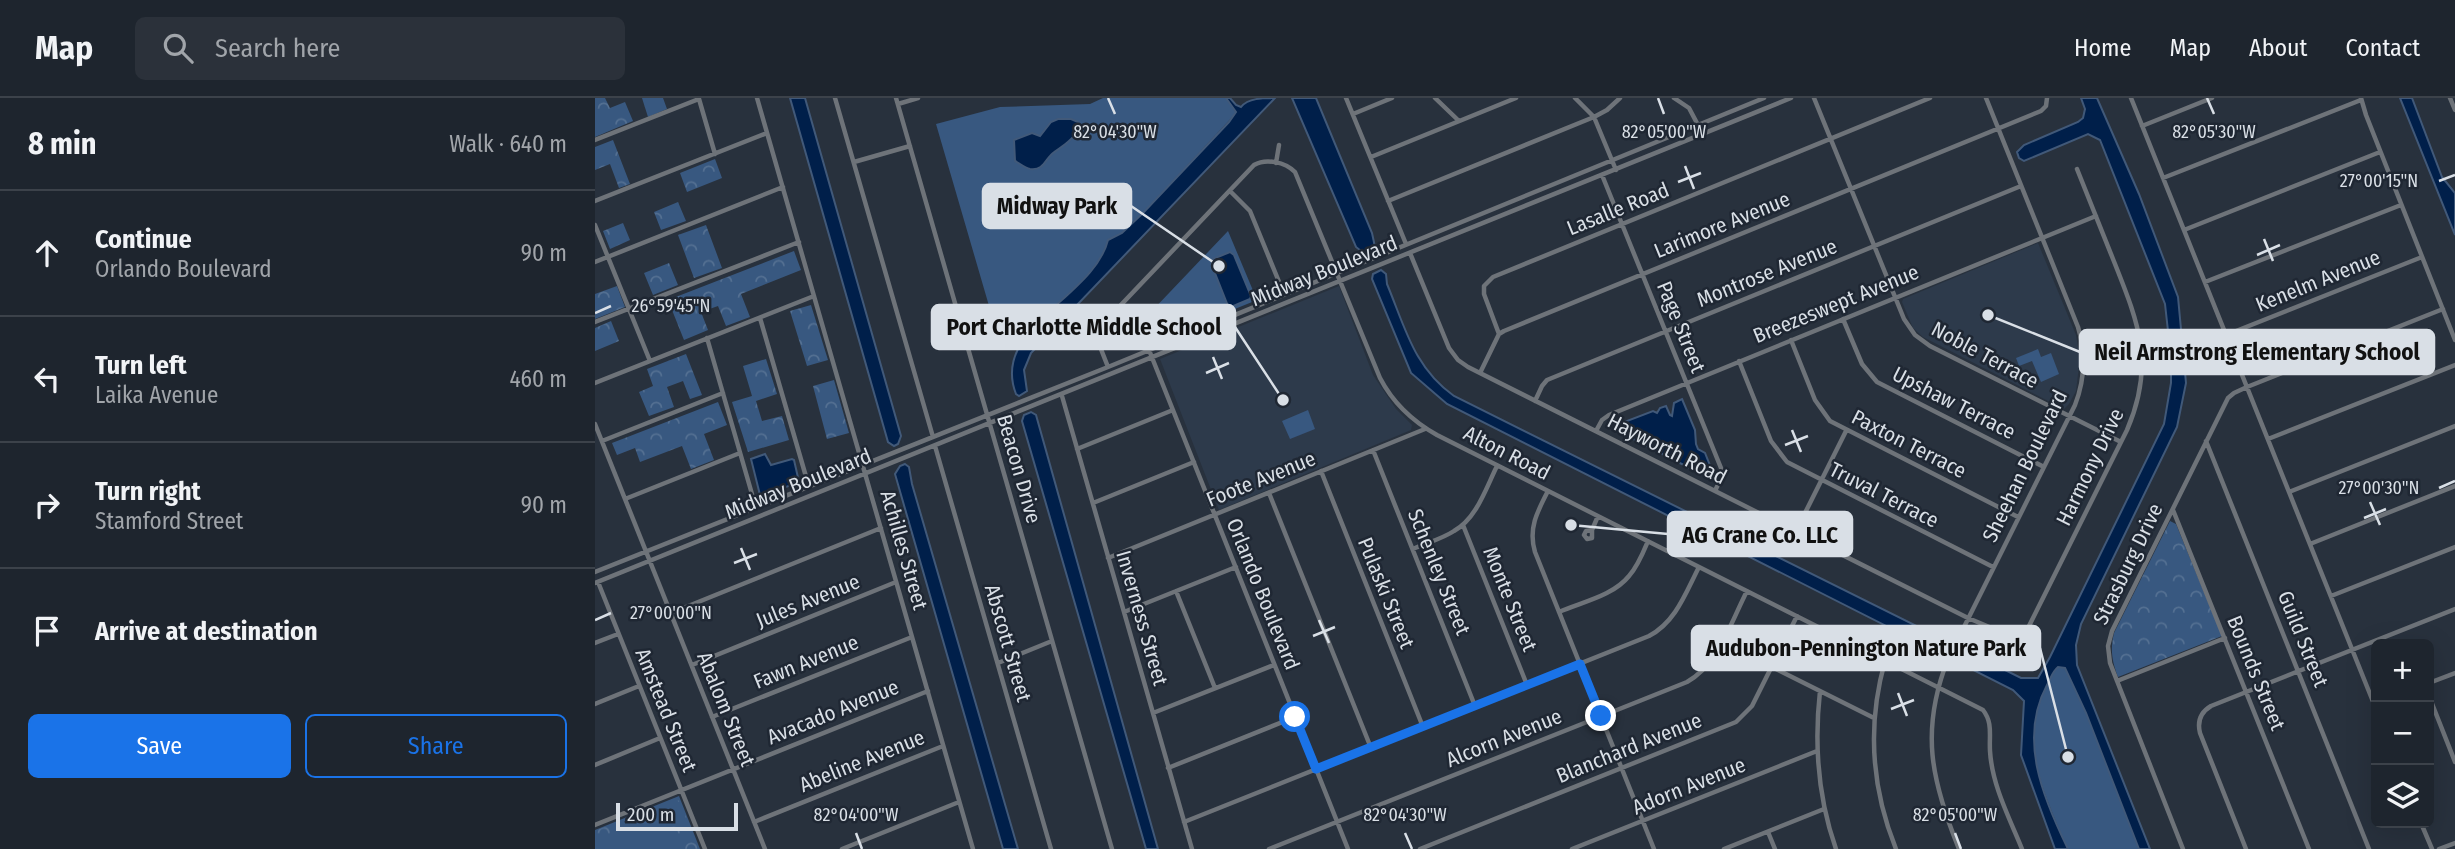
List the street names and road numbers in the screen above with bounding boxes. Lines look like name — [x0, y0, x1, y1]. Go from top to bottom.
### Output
street label: Lasalle Road — [1563, 177, 1673, 241]
street label: Larimore Avenue — [1650, 186, 1794, 264]
street label: Midway Boulevard — [1247, 230, 1401, 312]
street label: Montrose Avenue — [1693, 233, 1841, 313]
street label: Kenelm Avenue — [2252, 244, 2384, 318]
street label: Breezeswept Avenue — [1749, 259, 1923, 349]
street label: Page Street — [1651, 277, 1711, 377]
street label: Noble Terrace — [1927, 316, 2043, 394]
street label: Upshaw Terrace — [1888, 361, 2020, 445]
street label: Sheehan Boulevard — [1977, 386, 2073, 546]
street label: Paxton Terrace — [1847, 404, 1971, 484]
street label: Harmony Drive — [2050, 404, 2130, 530]
street label: Hayworth Road — [1603, 408, 1731, 490]
street label: Beacon Drive — [991, 412, 1047, 526]
street label: Alton Road — [1459, 420, 1555, 486]
street label: Midway Boulevard — [721, 443, 875, 525]
street label: Foote Avenue — [1203, 445, 1319, 513]
street label: Truval Terrace — [1825, 456, 1943, 534]
street label: Achilles Street — [875, 487, 934, 613]
street label: Strasburg Drive — [2087, 499, 2169, 629]
street label: Schenley Street — [1402, 505, 1476, 639]
street label: Orlando Boulevard — [1221, 514, 1305, 674]
street label: Pulaski Street — [1352, 534, 1420, 653]
street label: Monte Street — [1477, 543, 1543, 655]
street label: Inverness Street — [1110, 548, 1174, 689]
street label: Jules Avenue — [752, 568, 864, 634]
street label: Abscott Street — [979, 581, 1037, 705]
street label: Guild Street — [2272, 587, 2334, 691]
street label: Bounds Street — [2221, 612, 2291, 734]
street label: Fawn Avenue — [750, 629, 862, 695]
street label: Amstead Street — [629, 644, 703, 776]
street label: Abalom Street — [691, 648, 761, 770]
street label: Avacado Avenue — [763, 674, 903, 750]
street label: Alcorn Avenue — [1442, 703, 1566, 773]
street label: Blanchard Avenue — [1552, 707, 1706, 789]
street label: Abeline Avenue — [796, 724, 928, 798]
street label: Adorn Avenue — [1629, 752, 1749, 820]

